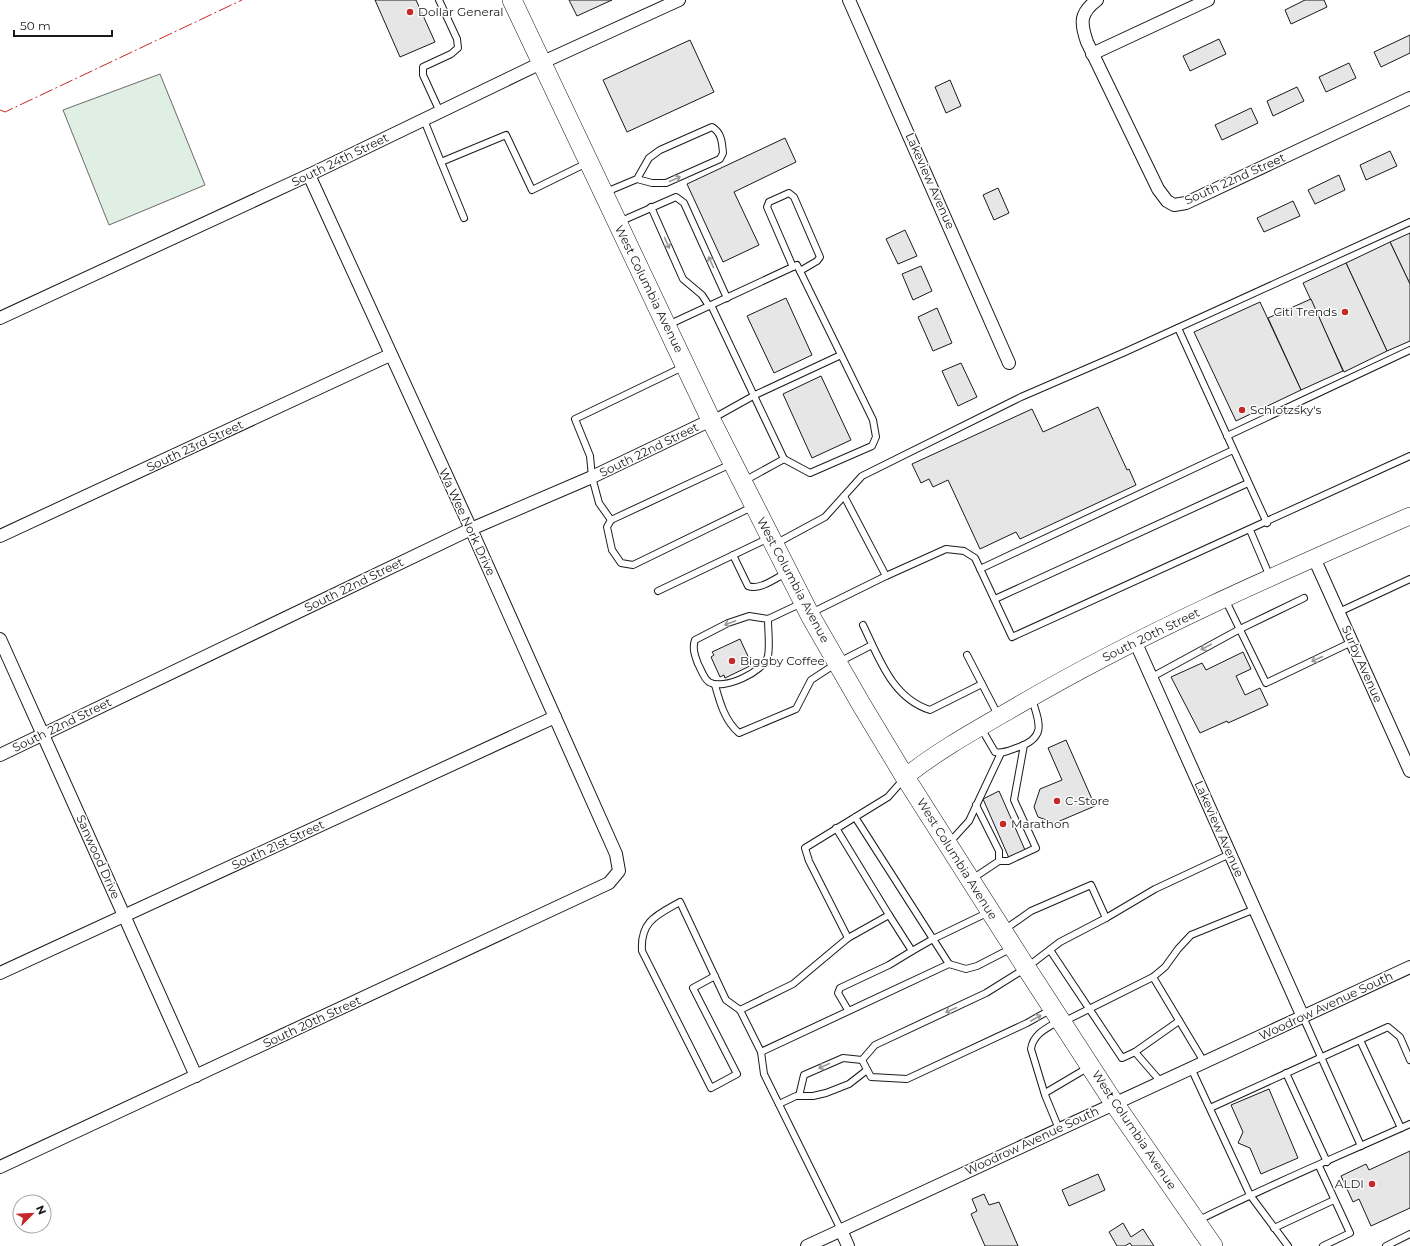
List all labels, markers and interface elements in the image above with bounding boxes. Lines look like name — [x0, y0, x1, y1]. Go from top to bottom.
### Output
place label: Dollar General — [418, 4, 503, 19]
marker: Dollar General — [405, 7, 415, 17]
scale bar — [14, 12, 112, 38]
text: 50 m — [20, 18, 51, 33]
street label: South 24th Street — [289, 130, 391, 190]
street label: Lakeview Avenue — [902, 130, 958, 231]
street label: South 22nd Street — [1182, 150, 1287, 207]
one-way arrow — [668, 175, 680, 182]
street label: West Columbia Avenue — [612, 222, 687, 355]
one-way arrow — [664, 237, 671, 249]
one-way arrow — [706, 257, 714, 269]
place label: Citi Trends — [1273, 304, 1337, 319]
marker: Citi Trends — [1340, 307, 1350, 317]
place label: Schlotzsky's — [1250, 402, 1322, 417]
marker: Schlotzsky's — [1237, 405, 1247, 415]
street label: South 23rd Street — [144, 417, 246, 475]
street label: South 22nd Street — [597, 419, 701, 480]
street label: Wa Wee Nork Drive — [436, 466, 499, 578]
street label: West Columbia Avenue — [754, 514, 833, 645]
street label: South 22nd Street — [302, 554, 406, 615]
street label: South 20th Street — [1100, 604, 1202, 665]
one-way arrow — [725, 619, 737, 627]
street label: Surby Avenue — [1339, 623, 1386, 705]
one-way arrow — [1200, 644, 1212, 652]
place label: Biggby Coffee — [740, 653, 825, 668]
marker: Biggby Coffee — [727, 656, 737, 666]
one-way arrow — [1311, 656, 1323, 663]
street label: South 22nd Street — [10, 694, 114, 755]
street label: Lakeview Avenue — [1191, 778, 1247, 879]
place label: C-Store — [1065, 793, 1109, 808]
street label: West Columbia Avenue — [914, 795, 1001, 922]
marker: C-Store — [1052, 796, 1062, 806]
street label: Sanwood Drive — [73, 812, 124, 901]
street label: South 21st Street — [229, 816, 327, 873]
place label: Marathon — [1011, 816, 1070, 831]
marker: Marathon — [998, 819, 1008, 829]
street label: Woodrow Avenue South — [1256, 968, 1395, 1043]
street label: South 20th Street — [260, 992, 363, 1051]
one-way arrow — [945, 1007, 957, 1014]
one-way arrow — [1030, 1014, 1042, 1022]
one-way arrow — [819, 1063, 831, 1070]
street label: West Columbia Avenue — [1089, 1067, 1180, 1192]
street label: Woodrow Avenue South — [962, 1103, 1101, 1178]
place label: ALDI — [1335, 1176, 1364, 1191]
marker: ALDI — [1367, 1179, 1377, 1189]
north arrow — [12, 1194, 52, 1234]
text: N — [33, 1203, 49, 1217]

